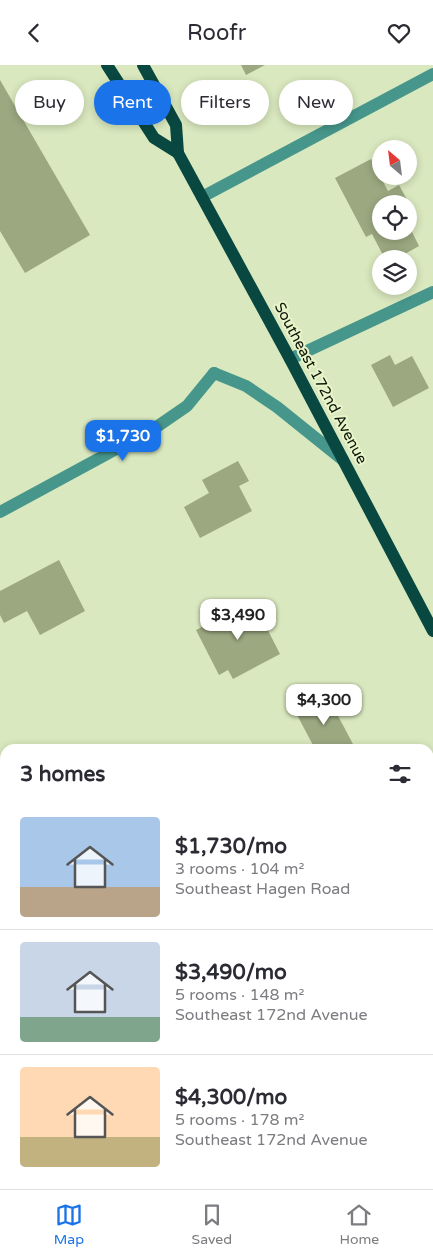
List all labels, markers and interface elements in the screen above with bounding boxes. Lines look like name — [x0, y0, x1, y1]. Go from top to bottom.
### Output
icon: back — [20, 19, 48, 47]
icon: heart — [385, 19, 413, 47]
text: Roofr — [187, 20, 246, 46]
chip: Buy — [15, 80, 84, 125]
chip: Rent — [94, 80, 171, 125]
chip: Filters — [181, 80, 269, 125]
chip: New — [279, 80, 353, 125]
north arrow — [372, 140, 418, 185]
map controls — [372, 140, 417, 295]
button: locate — [372, 195, 417, 240]
button: layers — [372, 250, 417, 295]
street label: Southeast 172nd Avenue — [271, 299, 371, 467]
pin: $1,730 — [82, 419, 164, 462]
text: $1,730 — [96, 426, 150, 446]
pin: $3,490 — [197, 599, 279, 641]
text: $3,490 — [211, 605, 265, 625]
pin: $4,300 — [283, 683, 365, 726]
text: $4,300 — [297, 690, 351, 710]
icon: filters — [386, 760, 414, 788]
text: 3 homes — [20, 762, 105, 787]
text: $1,730/mo — [175, 834, 287, 859]
icon: home — [60, 837, 120, 897]
text: 3 rooms · 104 m² — [175, 859, 304, 879]
text: Southeast Hagen Road — [175, 879, 350, 899]
text: $3,490/mo — [175, 960, 287, 985]
icon: home — [60, 962, 120, 1022]
text: 5 rooms · 148 m² — [175, 985, 304, 1005]
text: Southeast 172nd Avenue — [175, 1005, 368, 1025]
text: $4,300/mo — [175, 1085, 287, 1110]
icon: home — [60, 1087, 120, 1147]
text: 5 rooms · 178 m² — [175, 1110, 304, 1130]
text: Southeast 172nd Avenue — [175, 1130, 368, 1150]
tab: Map — [54, 1201, 84, 1248]
tab: Saved — [192, 1201, 232, 1248]
tab: Home — [340, 1201, 379, 1248]

